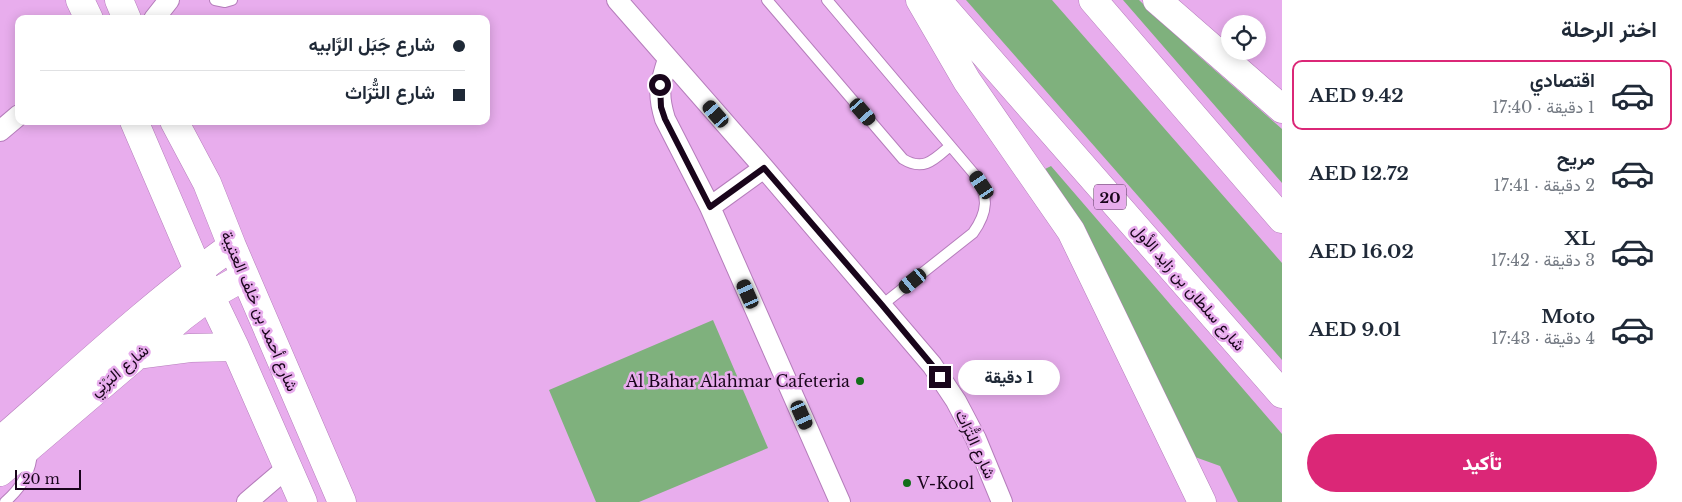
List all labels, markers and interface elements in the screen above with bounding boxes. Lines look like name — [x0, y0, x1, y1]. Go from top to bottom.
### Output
map controls — [1221, 15, 1266, 60]
button: locate — [1221, 15, 1266, 60]
text: اختر الرحلة — [1561, 16, 1657, 43]
text: شارع جَبَل الرَّابيه — [308, 33, 435, 56]
text: اقتصادي — [1530, 69, 1595, 92]
icon: car — [1610, 73, 1655, 118]
route start — [649, 74, 671, 96]
text: شارع التُّرَاث — [345, 81, 435, 104]
text: AED 9.42 — [1309, 84, 1404, 107]
car — [847, 96, 878, 128]
text: 1 دقيقة · 17:40 — [1492, 97, 1595, 117]
car — [700, 98, 731, 130]
text: مريح — [1557, 147, 1595, 170]
icon: car — [1610, 151, 1655, 196]
text: AED 12.72 — [1309, 162, 1409, 185]
car — [967, 168, 996, 202]
text: 2 دقيقة · 17:41 — [1494, 175, 1595, 195]
road number: 20 — [1094, 184, 1126, 210]
street label: شارع سلطان بن زايد الأول — [1127, 219, 1250, 356]
text: XL — [1565, 227, 1595, 250]
street label: شارع أحمد بن خلف العتيبة — [215, 228, 303, 395]
icon: car — [1610, 229, 1655, 274]
text: AED 16.02 — [1309, 240, 1414, 263]
text: 3 دقيقة · 17:42 — [1491, 250, 1595, 270]
car — [896, 266, 929, 296]
car — [735, 277, 760, 311]
text: Moto — [1541, 305, 1595, 328]
icon: car — [1610, 307, 1655, 352]
text: AED 9.01 — [1309, 318, 1401, 341]
text: 4 دقيقة · 17:43 — [1491, 328, 1595, 348]
street label: شارع البَرْنِي — [86, 340, 155, 403]
callout: 1 دقيقة — [958, 360, 1060, 394]
route end — [929, 366, 951, 388]
text: 1 دقيقة — [984, 367, 1034, 387]
place label: Al Bahar Alahmar Cafeteria — [625, 371, 850, 391]
marker: Al Bahar Alahmar Cafeteria — [854, 375, 866, 387]
car — [789, 398, 814, 432]
street label: شارع التُّرَاث — [950, 406, 1001, 482]
button: تأكيد — [1307, 434, 1657, 492]
scale bar — [15, 467, 81, 490]
text: 20 m — [22, 470, 60, 488]
place label: V-Kool — [916, 473, 974, 493]
marker: V-Kool — [901, 477, 913, 489]

